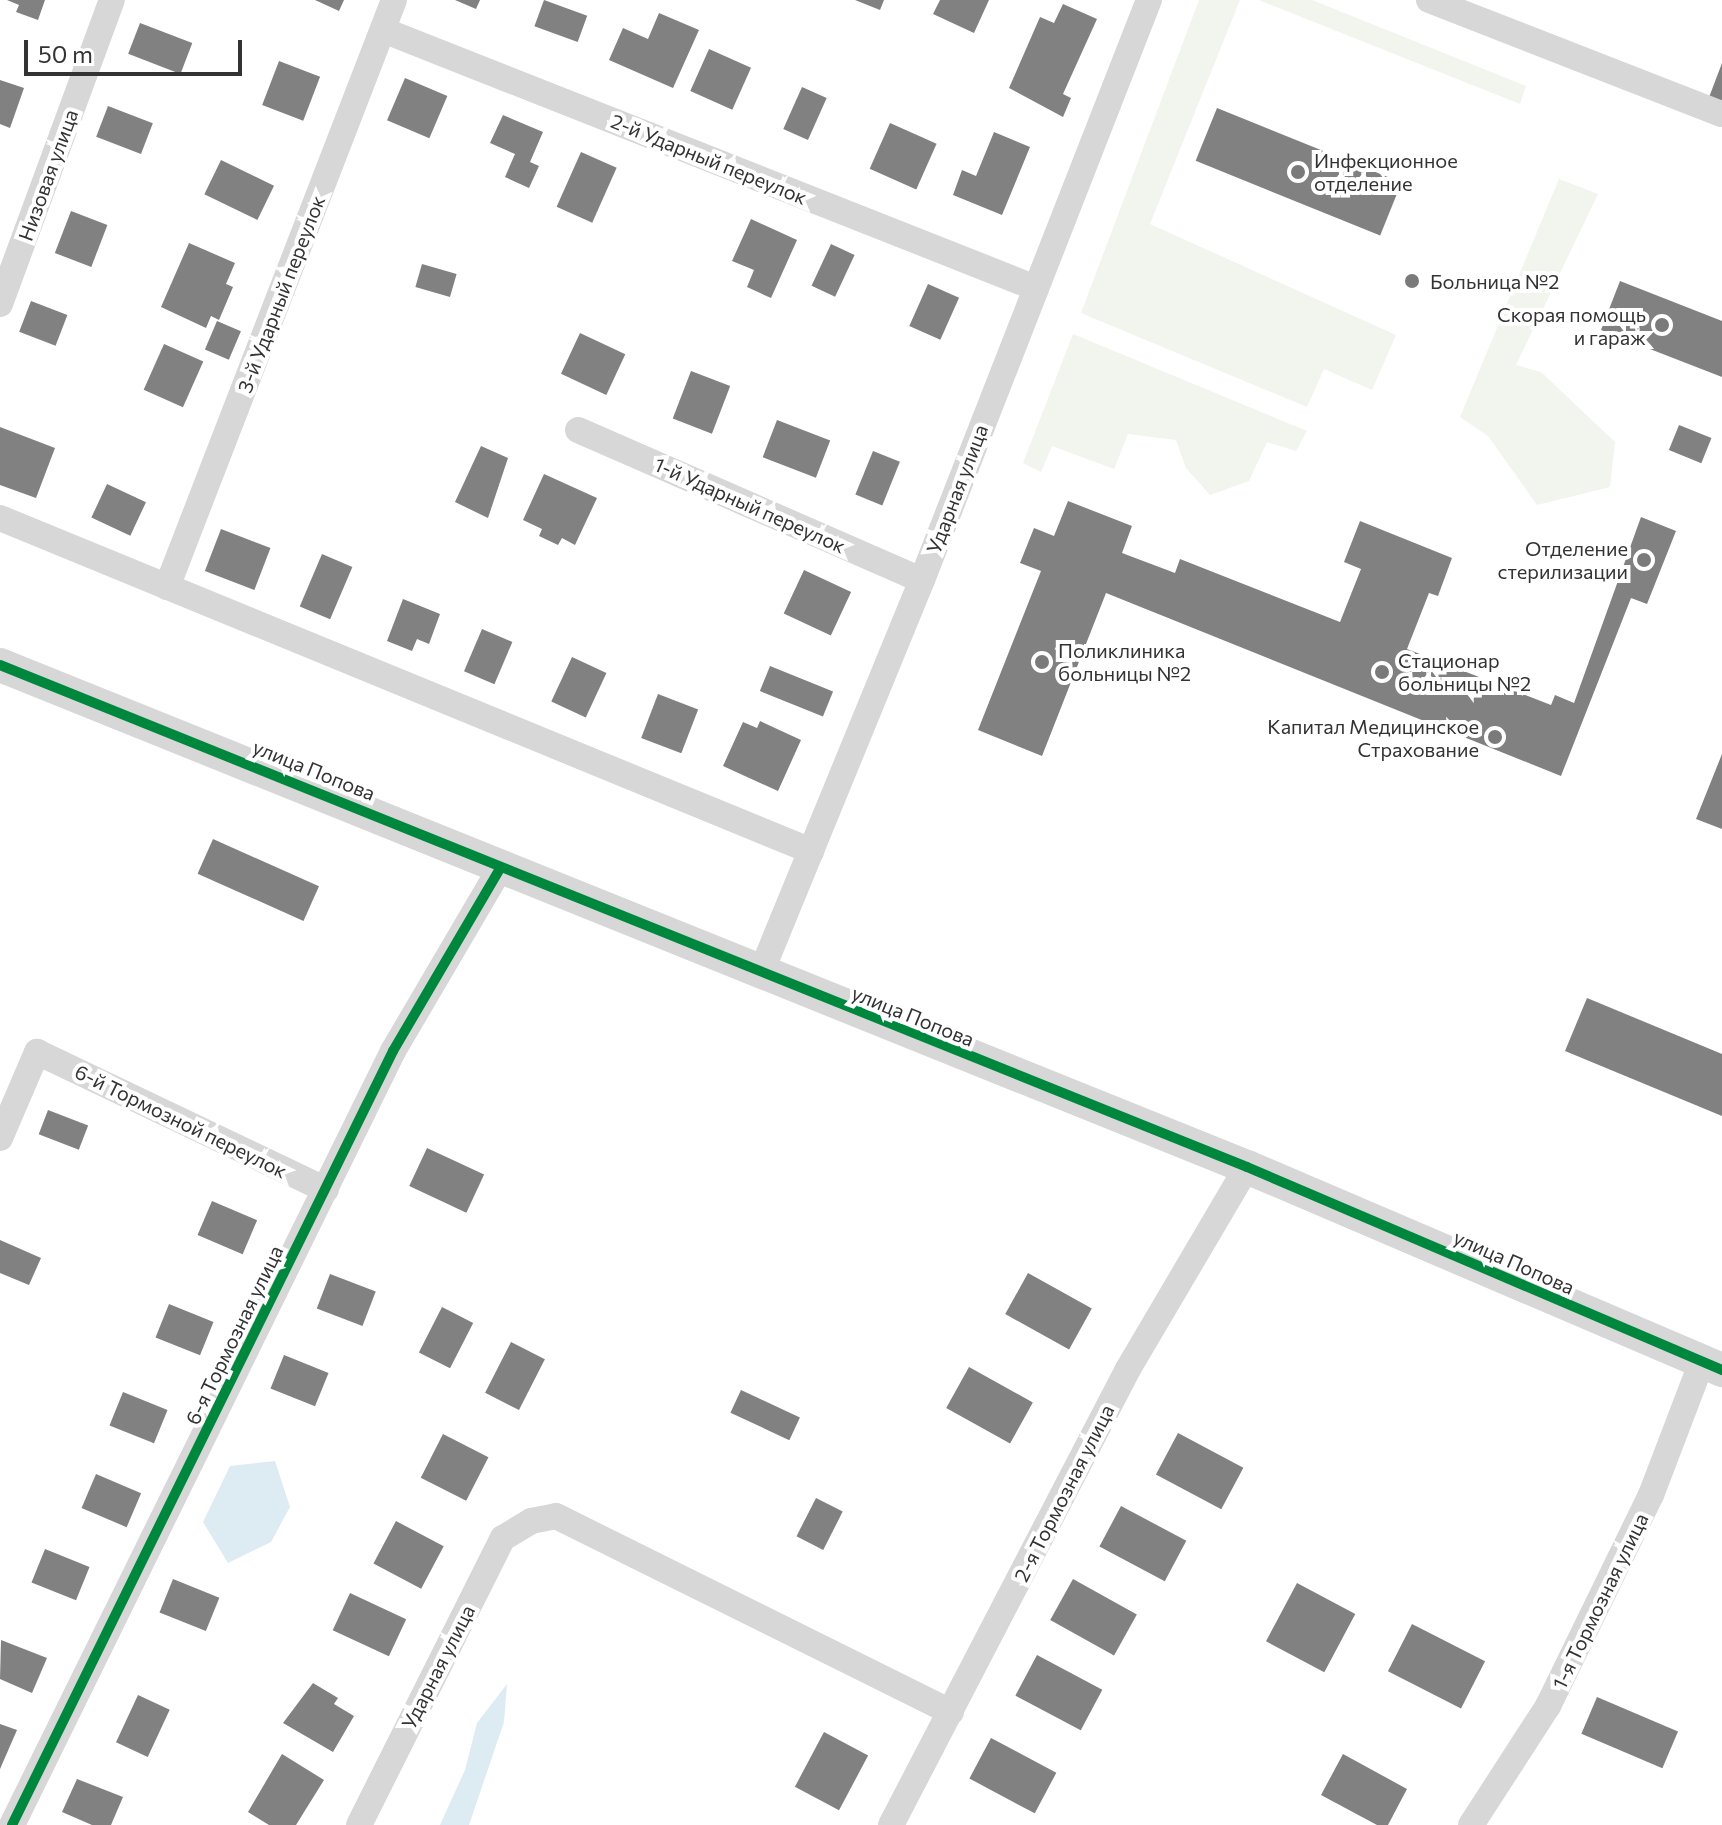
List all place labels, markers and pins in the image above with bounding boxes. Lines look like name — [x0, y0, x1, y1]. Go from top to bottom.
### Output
place label: Инфекционное отделение — [1314, 148, 1458, 195]
marker: Инфекционное отделение — [1289, 163, 1307, 181]
place label: Больница №2 — [1430, 269, 1559, 293]
marker: Больница №2 — [1401, 270, 1423, 292]
place label: Скорая помощь и гараж — [1497, 302, 1646, 349]
marker: Скорая помощь и гараж — [1653, 316, 1671, 334]
place label: Отделение стерилизации — [1498, 536, 1628, 583]
marker: Отделение стерилизации — [1635, 551, 1653, 569]
place label: Поликлиника больницы №2 — [1058, 638, 1191, 685]
place label: Стационар больницы №2 — [1398, 648, 1531, 695]
marker: Поликлиника больницы №2 — [1033, 653, 1051, 671]
marker: Стационар больницы №2 — [1373, 663, 1391, 681]
place label: Капитал Медицинское Страхование — [1267, 714, 1479, 761]
marker: Капитал Медицинское Страхование — [1486, 728, 1504, 746]

